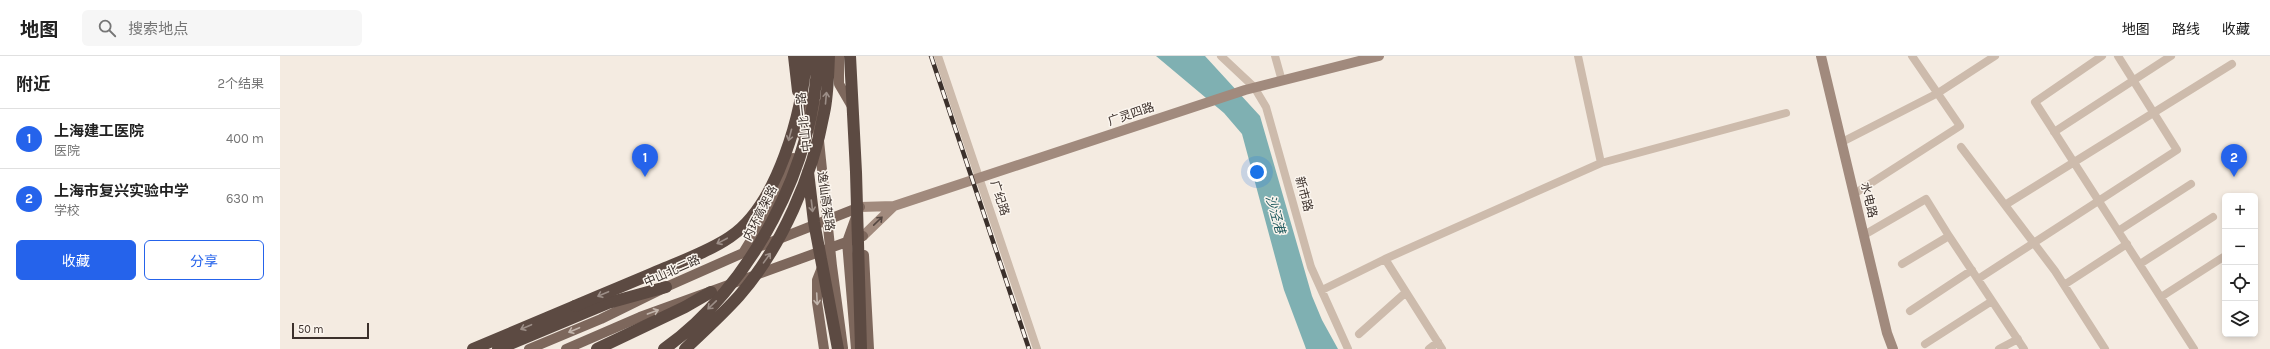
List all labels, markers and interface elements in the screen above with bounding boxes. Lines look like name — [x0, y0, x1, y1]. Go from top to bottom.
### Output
search box — [82, 10, 362, 46]
icon: search — [96, 17, 118, 39]
text: 地图 — [20, 19, 58, 41]
text: 搜索地点 — [128, 20, 188, 38]
text: 地图 — [2122, 21, 2150, 38]
text: 路线 — [2172, 21, 2200, 38]
text: 收藏 — [2222, 21, 2250, 38]
text: 附近 — [16, 74, 50, 94]
text: 2个结果 — [217, 76, 264, 91]
street label: 中山北一路 — [794, 91, 814, 153]
one-way arrow — [822, 92, 829, 105]
street label: 广灵四路 — [1106, 100, 1156, 128]
text: 上海建工医院 — [54, 122, 144, 140]
one-way arrow — [786, 129, 794, 142]
text: 1 — [27, 131, 31, 146]
text: 400 m — [226, 131, 264, 146]
text: 医院 — [54, 143, 80, 158]
pin: 1 — [632, 144, 658, 177]
pin: 2 — [2221, 144, 2247, 177]
your location — [1247, 162, 1267, 182]
street label: 逸仙高架路 — [815, 170, 837, 232]
street label: 新市路 — [1293, 175, 1315, 213]
street label: 广纪路 — [988, 179, 1012, 217]
street label: 水电路 — [1858, 181, 1880, 219]
text: 上海市复兴实验中学 — [54, 182, 189, 200]
street label: 内环高架路 — [740, 183, 780, 243]
text: 2 — [25, 191, 33, 206]
text: 630 m — [226, 191, 264, 206]
water label: 沙泾港 — [1263, 193, 1289, 237]
map controls — [2222, 193, 2258, 337]
button: + — [2222, 193, 2258, 229]
one-way arrow — [808, 199, 816, 212]
text: 学校 — [54, 203, 80, 218]
one-way arrow — [873, 216, 883, 226]
button: − — [2222, 229, 2258, 265]
one-way arrow — [716, 238, 728, 245]
button: 收藏 — [16, 240, 136, 280]
button: 分享 — [144, 240, 264, 280]
street label: 中山北二路 — [642, 252, 702, 290]
one-way arrow — [763, 252, 771, 263]
button: locate — [2222, 265, 2258, 301]
one-way arrow — [597, 291, 609, 298]
one-way arrow — [813, 292, 821, 305]
one-way arrow — [707, 301, 717, 310]
button: layers — [2222, 301, 2258, 337]
one-way arrow — [647, 308, 659, 316]
scale bar — [292, 321, 369, 340]
text: 50 m — [298, 323, 324, 336]
one-way arrow — [520, 323, 532, 331]
one-way arrow — [569, 327, 581, 334]

